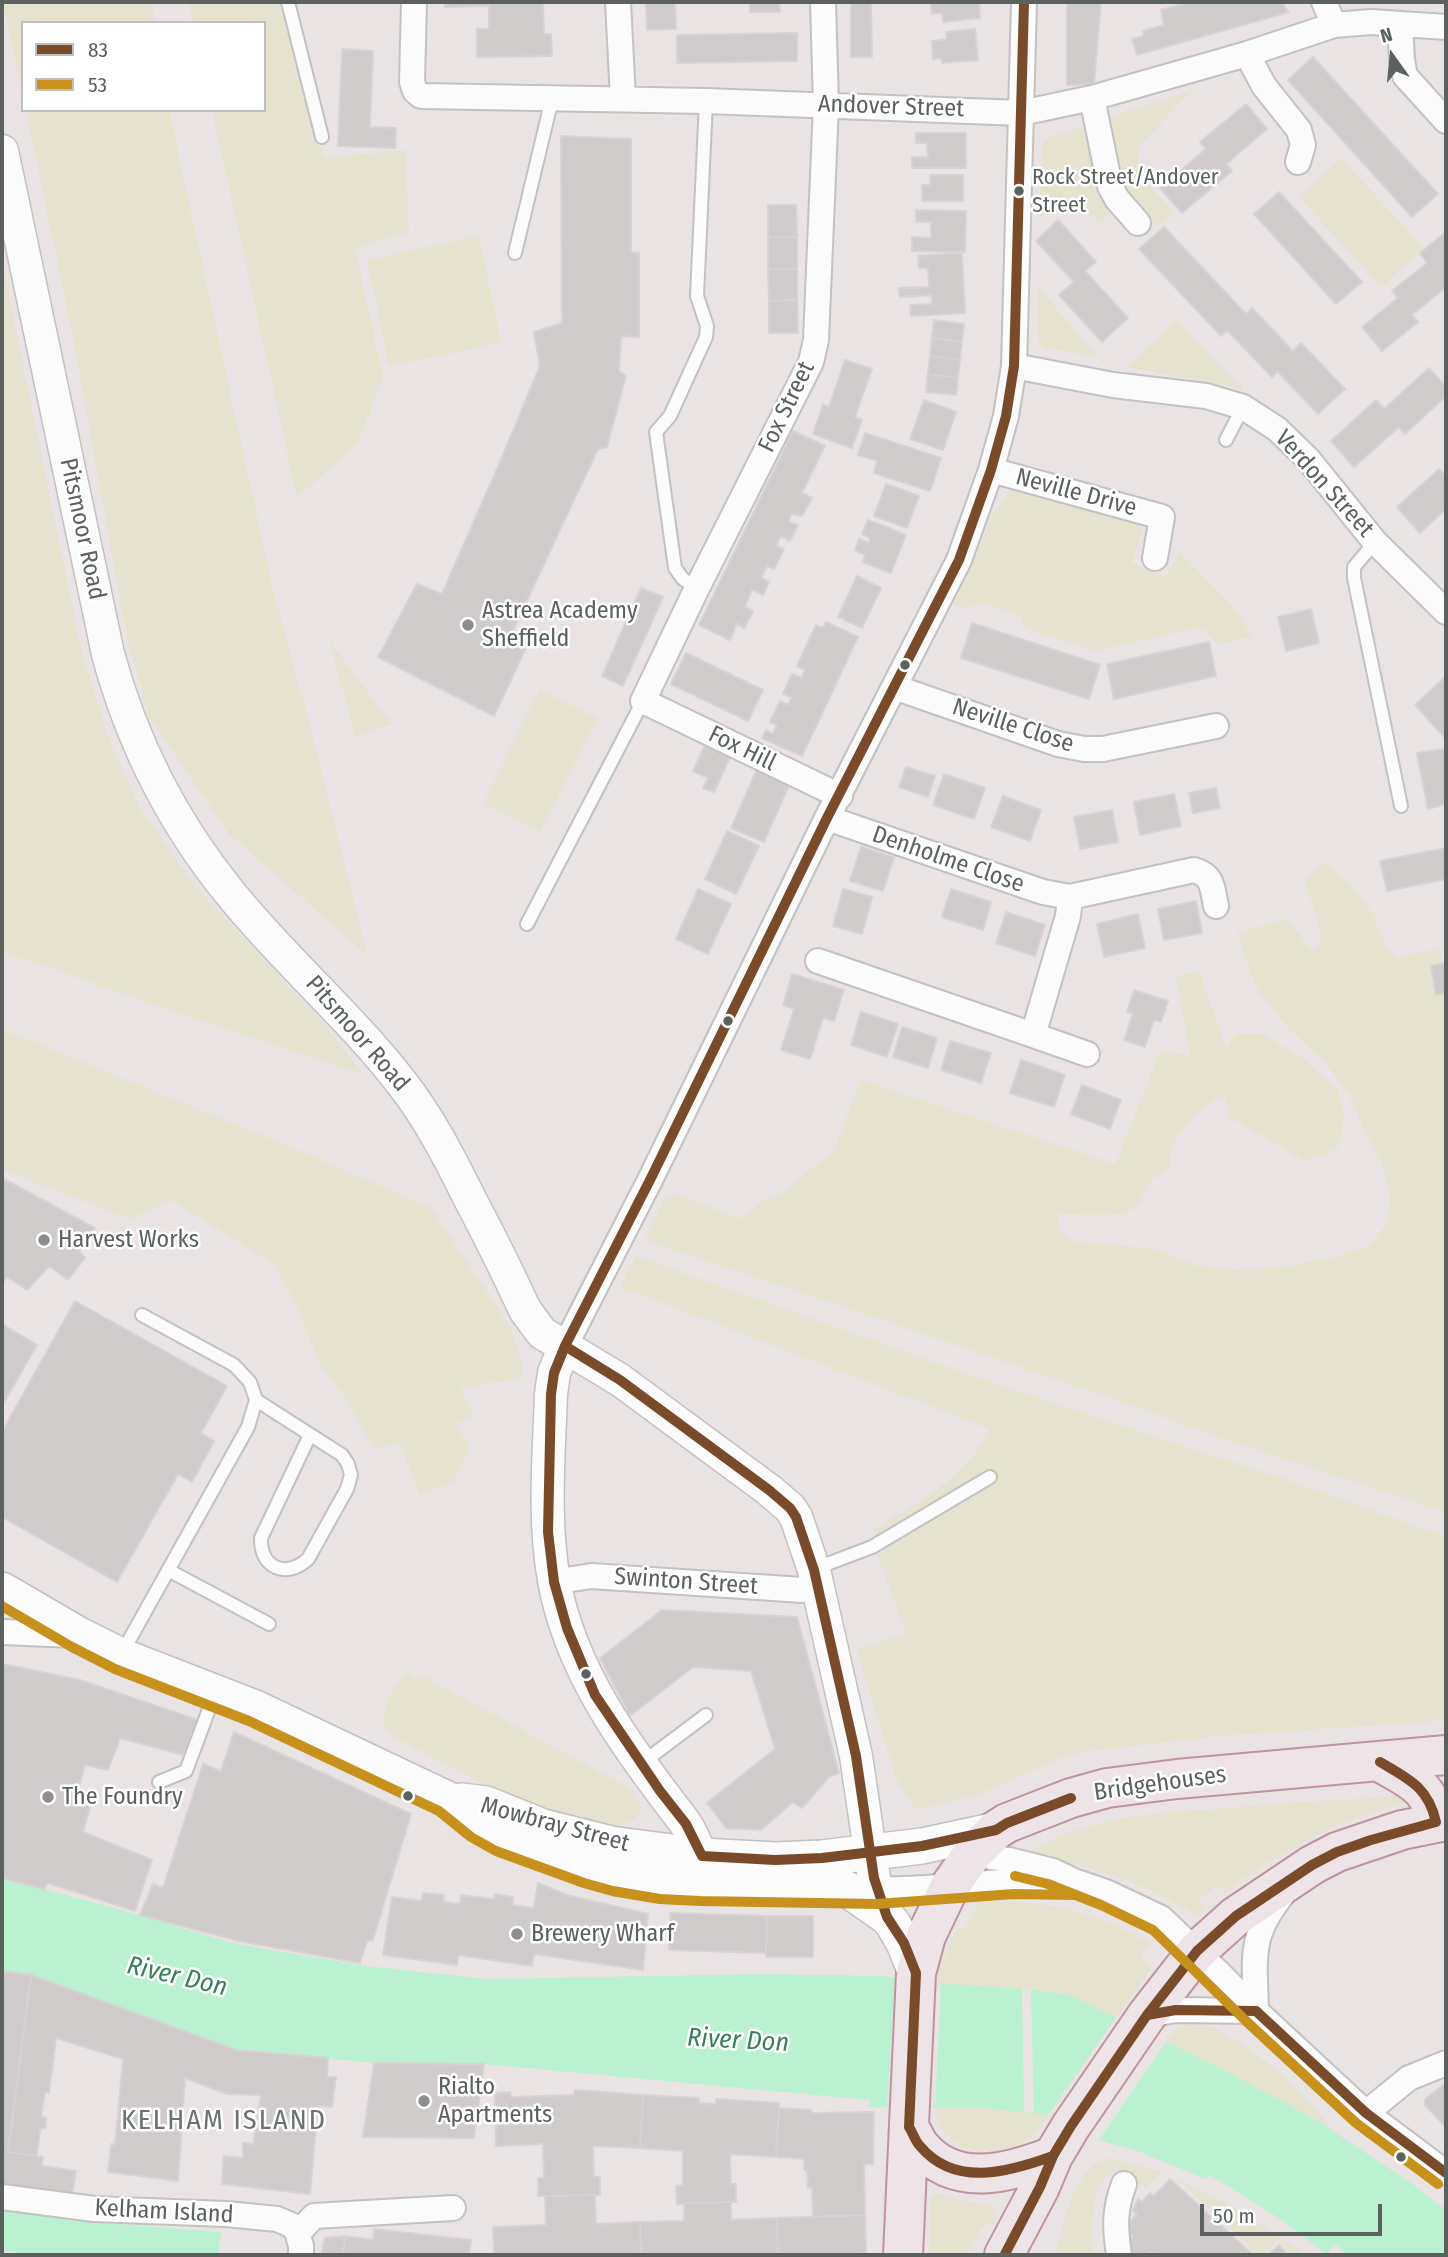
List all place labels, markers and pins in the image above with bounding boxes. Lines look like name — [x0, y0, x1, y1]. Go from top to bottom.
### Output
place label: Rock Street/Andover Street — [1032, 165, 1218, 216]
marker: Rock Street/Andover Street — [1012, 184, 1026, 198]
place label: Astrea Academy Sheffield — [482, 597, 638, 653]
marker: Astrea Academy Sheffield — [460, 617, 476, 633]
unlabelled marker — [898, 658, 912, 672]
unlabelled marker — [721, 1014, 735, 1028]
place label: Harvest Works — [58, 1226, 199, 1254]
marker: Harvest Works — [36, 1232, 52, 1248]
unlabelled marker — [579, 1667, 593, 1681]
place label: The Foundry — [62, 1783, 183, 1811]
marker: The Foundry — [40, 1789, 56, 1805]
unlabelled marker — [401, 1789, 415, 1803]
place label: Brewery Wharf — [531, 1920, 674, 1948]
marker: Brewery Wharf — [509, 1926, 525, 1942]
place label: Rialto Apartments — [438, 2073, 552, 2129]
marker: Rialto Apartments — [416, 2093, 432, 2109]
unlabelled marker — [1394, 2150, 1408, 2164]

